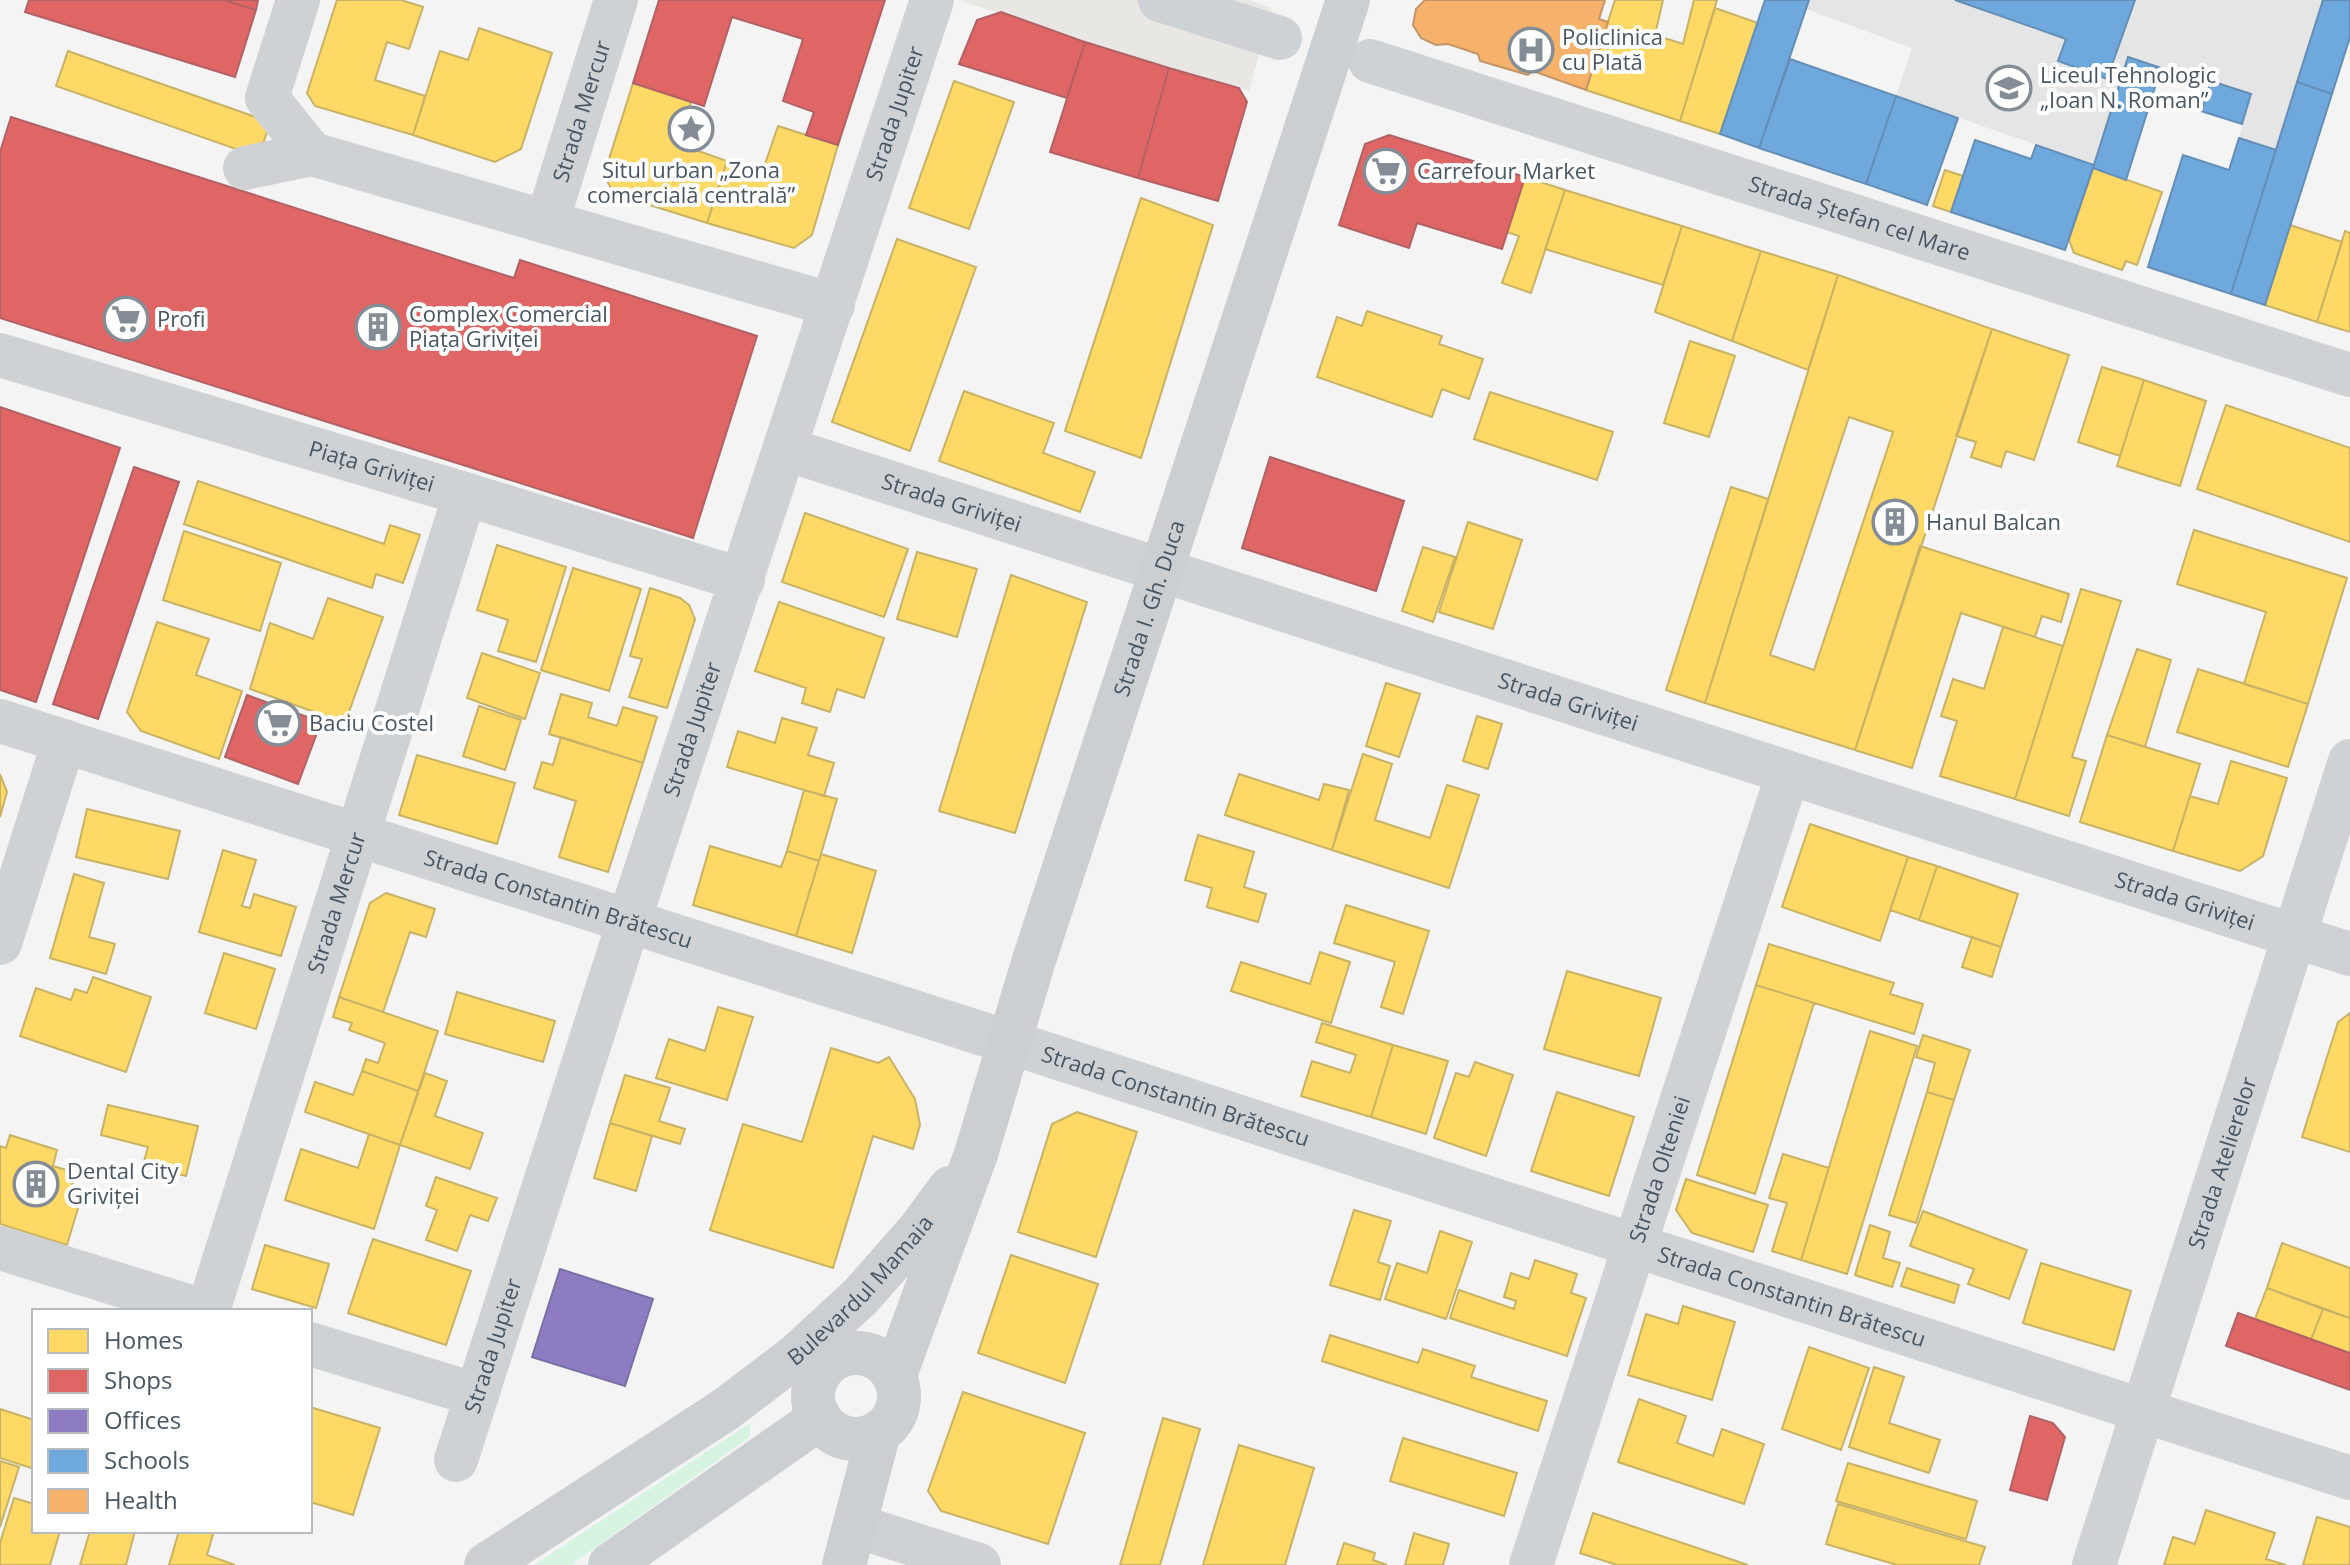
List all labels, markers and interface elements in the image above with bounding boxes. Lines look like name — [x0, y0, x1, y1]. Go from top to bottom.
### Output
place label: Policlinica cu Plată — [1562, 21, 1663, 76]
hospital icon: Policlinica cu Plată — [1507, 26, 1555, 74]
street label: Strada Mercur — [544, 36, 617, 185]
street label: Strada Jupiter — [857, 42, 930, 185]
place label: Liceul Tehnologic „Ioan N. Roman” — [2040, 59, 2216, 114]
school or university icon: Liceul Tehnologic „Ioan N. Roman” — [1985, 64, 2033, 112]
place icon: Situl urban „Zona comercială centrală” — [667, 105, 715, 153]
supermarket icon: Carrefour Market — [1362, 147, 1410, 195]
place label: Situl urban „Zona comercială centrală” — [587, 154, 795, 209]
place label: Carrefour Market — [1417, 155, 1595, 185]
street label: Strada Ștefan cel Mare — [1745, 167, 1975, 266]
supermarket icon: Profi — [102, 295, 150, 343]
place label: Complex Comercial Piața Griviței — [409, 298, 608, 353]
place label: Profi — [157, 303, 205, 333]
building icon: Complex Comercial Piața Griviței — [354, 303, 402, 351]
street label: Piața Griviței — [306, 432, 438, 498]
street label: Strada Griviței — [878, 465, 1026, 538]
building icon: Hanul Balcan — [1871, 498, 1919, 546]
place label: Hanul Balcan — [1926, 506, 2061, 536]
street label: Strada I. Gh. Duca — [1105, 516, 1191, 700]
street label: Strada Jupiter — [655, 658, 727, 800]
street label: Strada Griviței — [1495, 664, 1642, 737]
supermarket icon: Baciu Costel — [254, 699, 302, 747]
place label: Baciu Costel — [309, 707, 434, 737]
street label: Strada Mercur — [299, 828, 372, 977]
street label: Strada Constantin Brătescu — [421, 841, 697, 955]
street label: Strada Griviței — [2111, 863, 2259, 936]
street label: Strada Constantin Brătescu — [1038, 1038, 1314, 1153]
street label: Strada Atelierelor — [2180, 1073, 2263, 1253]
street label: Strada Olteniei — [1621, 1092, 1696, 1246]
place label: Dental City Griviței — [67, 1155, 179, 1210]
building icon: Dental City Griviței — [12, 1160, 60, 1208]
street label: Bulevardul Mamaia — [780, 1208, 939, 1371]
street label: Strada Constantin Brătescu — [1654, 1238, 1930, 1353]
street label: Strada Jupiter — [456, 1274, 527, 1417]
legend — [32, 1309, 312, 1533]
text: Homes — [104, 1323, 183, 1356]
text: Shops — [104, 1363, 172, 1396]
text: Offices — [104, 1403, 181, 1436]
text: Schools — [104, 1443, 190, 1476]
text: Health — [104, 1483, 178, 1516]

